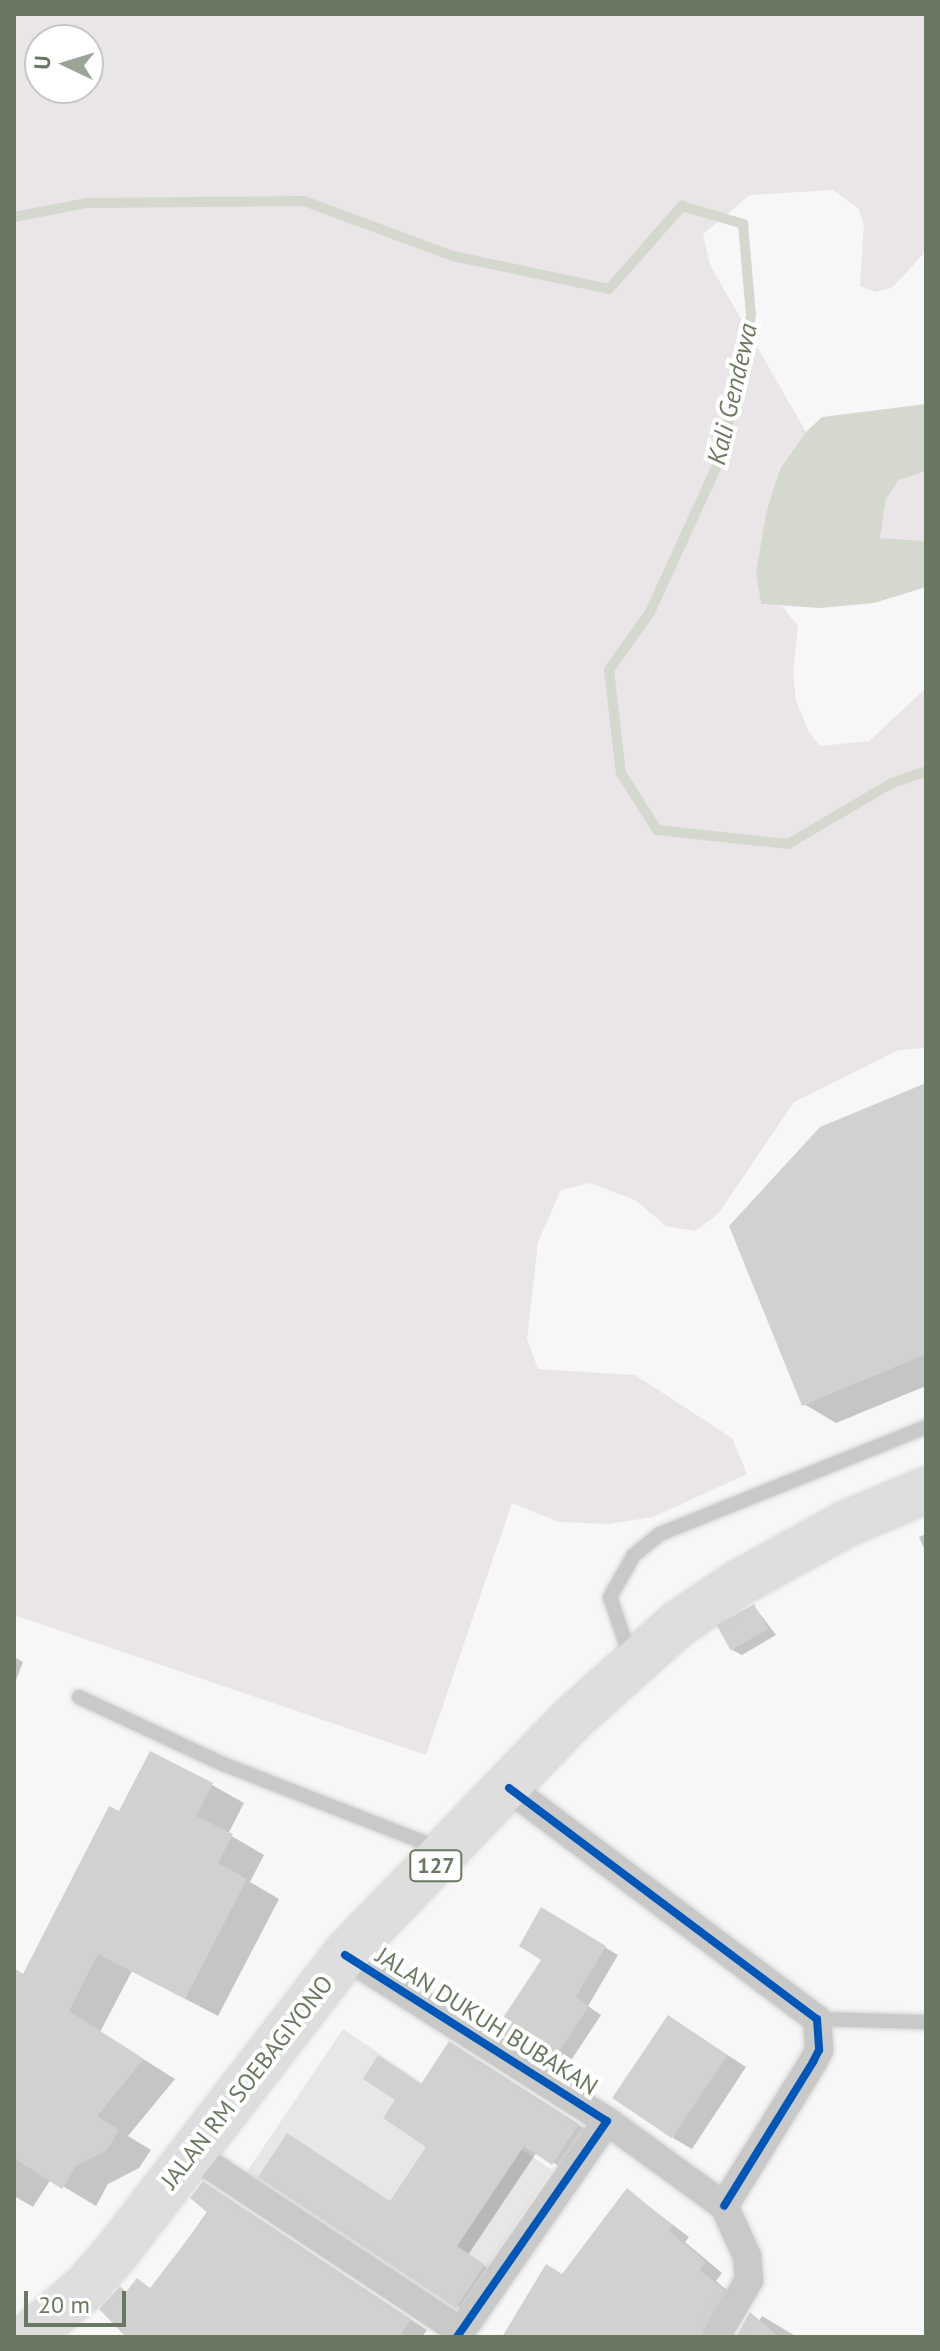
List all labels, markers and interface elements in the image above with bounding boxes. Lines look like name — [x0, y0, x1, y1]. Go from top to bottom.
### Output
north arrow — [24, 24, 104, 104]
text: U — [28, 55, 57, 70]
water label: Kali Gendewa — [701, 320, 763, 468]
road number: 127 — [408, 1848, 464, 1884]
street label: JALAN DUKUH BUBAKAN — [371, 1941, 603, 2101]
street label: JALAN RM SOEBAGIYONO — [155, 1970, 339, 2194]
scale bar — [28, 2275, 130, 2325]
text: 20 m — [38, 2289, 90, 2320]

